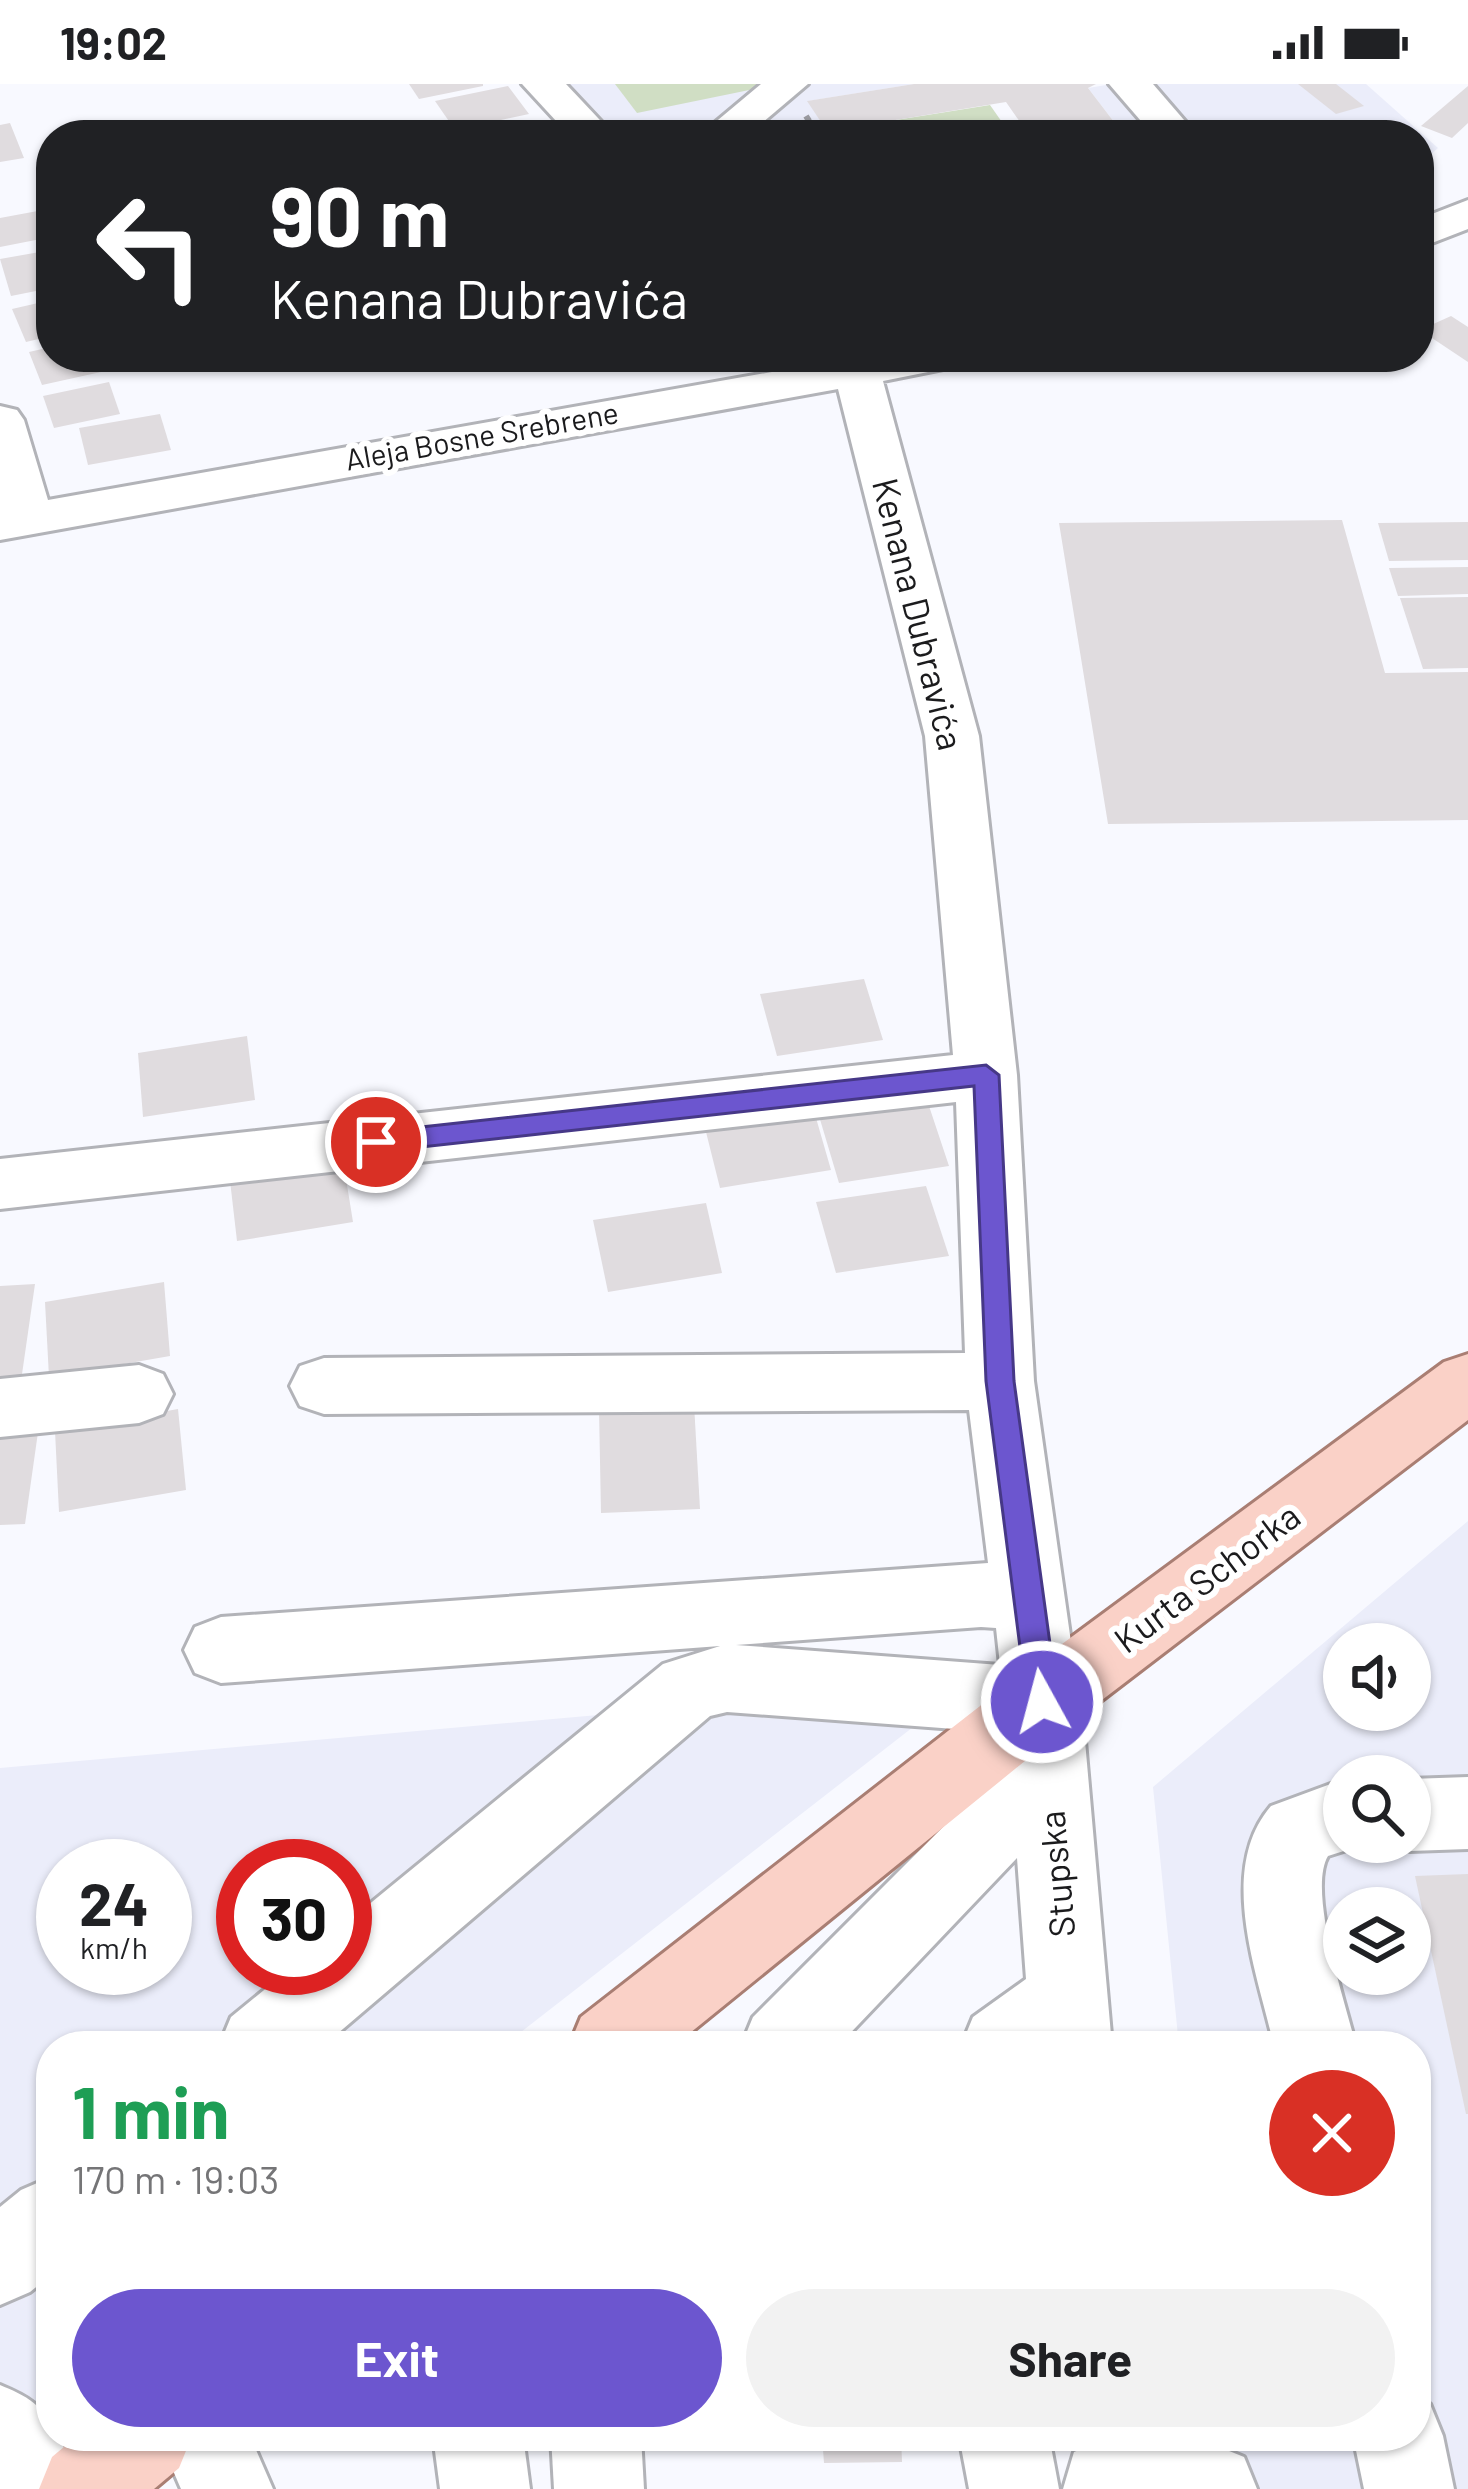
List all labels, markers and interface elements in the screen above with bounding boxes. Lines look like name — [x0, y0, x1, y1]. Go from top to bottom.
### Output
text: 19:02 — [60, 15, 167, 69]
text: 90 m — [270, 163, 449, 264]
icon: left — [72, 168, 228, 324]
text: Kenana Dubravića — [270, 265, 688, 330]
street label: Aleja Bosne Srebrene — [342, 393, 621, 477]
street label: Kenana Dubravića — [865, 473, 974, 754]
pin — [325, 1091, 427, 1193]
icon: arrive — [343, 1109, 409, 1175]
street label: Kurta Schorka — [1105, 1493, 1307, 1661]
map controls — [1323, 1623, 1431, 1995]
button: sound — [1323, 1623, 1431, 1731]
position arrow — [979, 1639, 1105, 1765]
button: search — [1323, 1755, 1431, 1863]
street label: Stupska — [1029, 1809, 1082, 1939]
speed limit sign: 30 — [216, 1839, 372, 1995]
text: 24 — [79, 1866, 149, 1938]
button: layers — [1323, 1887, 1431, 1995]
text: km/h — [80, 1929, 148, 1965]
text: 1 min — [72, 2067, 230, 2153]
button: close — [1269, 2070, 1395, 2196]
text: 170 m · 19:03 — [72, 2155, 279, 2202]
button: Exit — [72, 2289, 722, 2427]
button: Share — [746, 2289, 1395, 2427]

